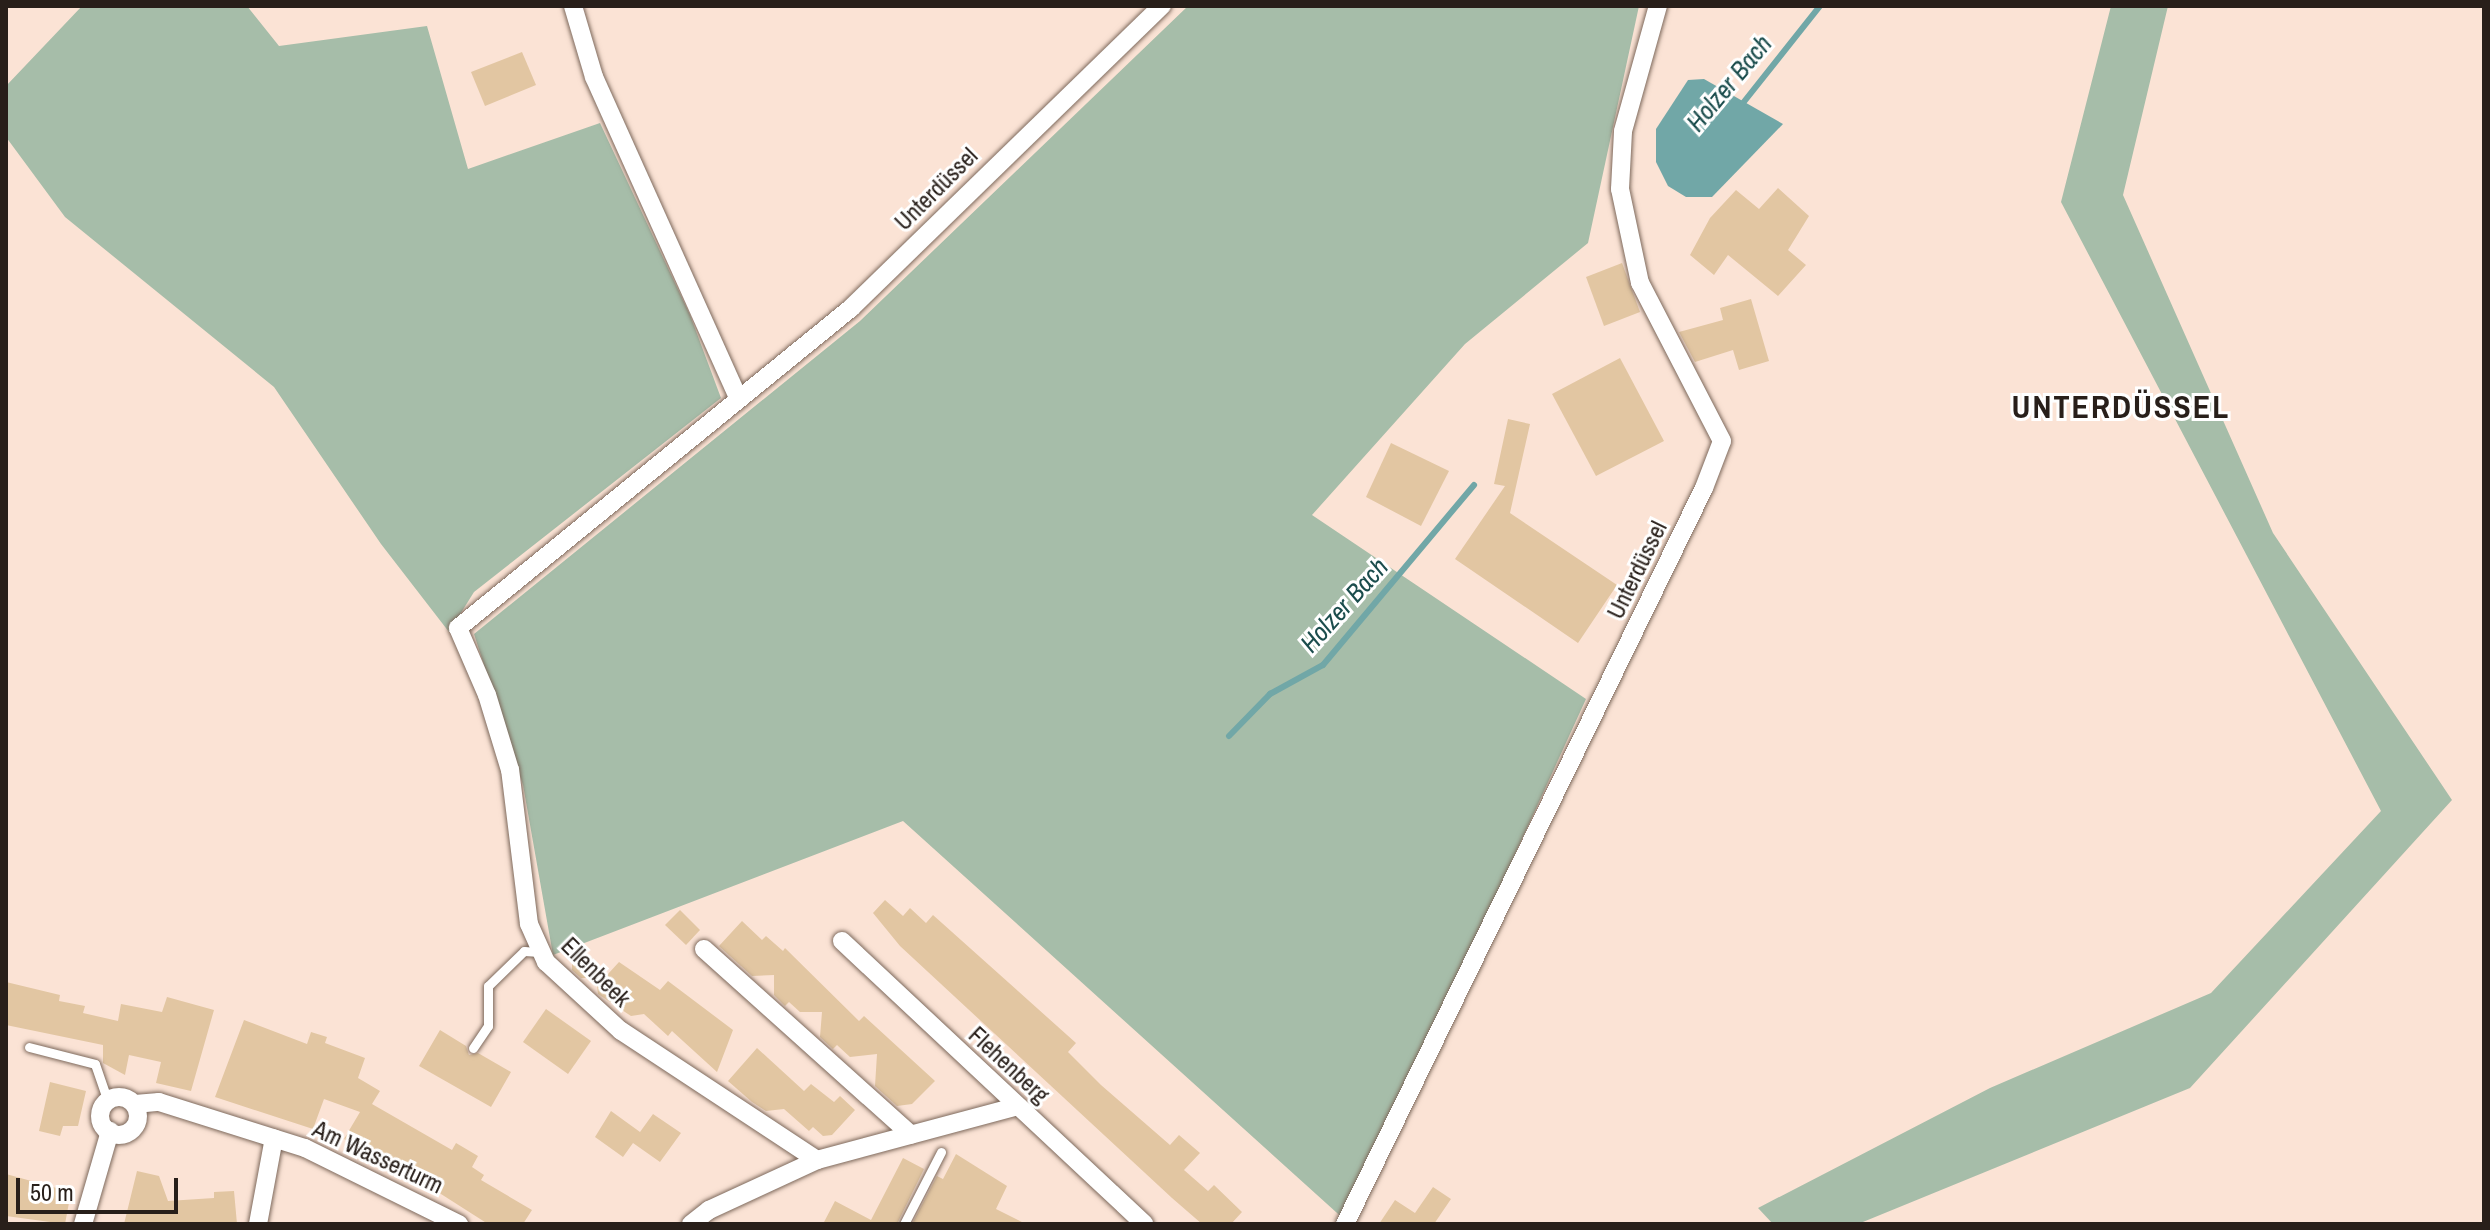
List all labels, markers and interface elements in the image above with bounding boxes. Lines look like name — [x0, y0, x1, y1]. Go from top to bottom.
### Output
water label: Holzer Bach — [1680, 28, 1778, 138]
street label: Unterdüssel — [889, 142, 983, 236]
district label: UNTERDÜSSEL — [2012, 388, 2230, 426]
street label: Unterdüssel — [1601, 517, 1673, 623]
water label: Holzer Bach — [1294, 551, 1394, 659]
street label: Ellenbeek — [555, 931, 637, 1013]
street label: Flehenberg — [963, 1021, 1055, 1109]
street label: Am Wasserturm — [308, 1114, 448, 1200]
scale bar — [20, 1162, 182, 1212]
text: 50 m — [30, 1176, 74, 1208]

